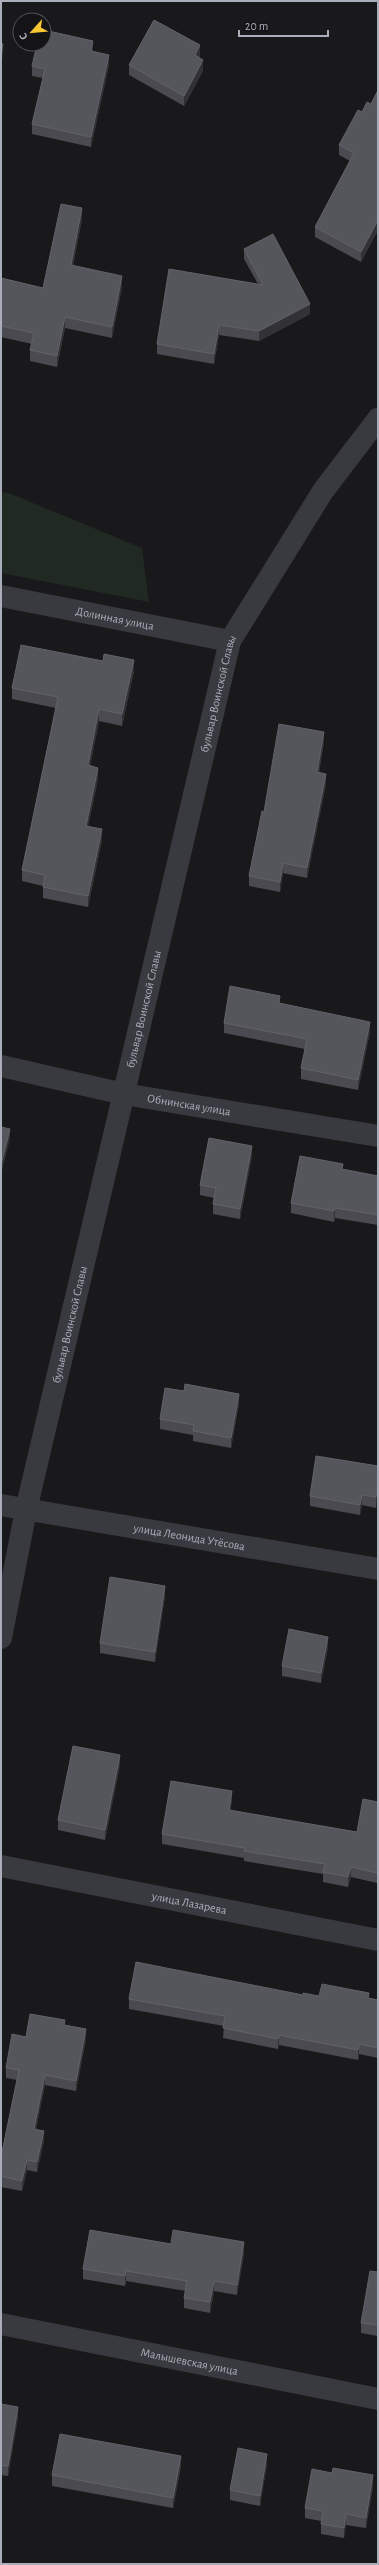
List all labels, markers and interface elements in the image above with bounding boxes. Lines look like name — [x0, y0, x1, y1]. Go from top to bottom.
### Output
north arrow — [12, 12, 52, 52]
scale bar — [239, 12, 328, 38]
text: 20 m — [245, 20, 268, 32]
text: С — [17, 31, 30, 42]
street label: Долинная улица — [75, 605, 155, 632]
street label: бульвар Воинской Славы — [198, 633, 238, 753]
street label: бульвар Воинской Славы — [124, 949, 163, 1069]
street label: Обнинская улица — [146, 1092, 232, 1118]
street label: бульвар Воинской Славы — [50, 1265, 89, 1384]
street label: улица Леонида Утёсова — [132, 1521, 246, 1552]
street label: улица Лазарева — [150, 1890, 228, 1916]
street label: Малышевская улица — [140, 2346, 240, 2377]

